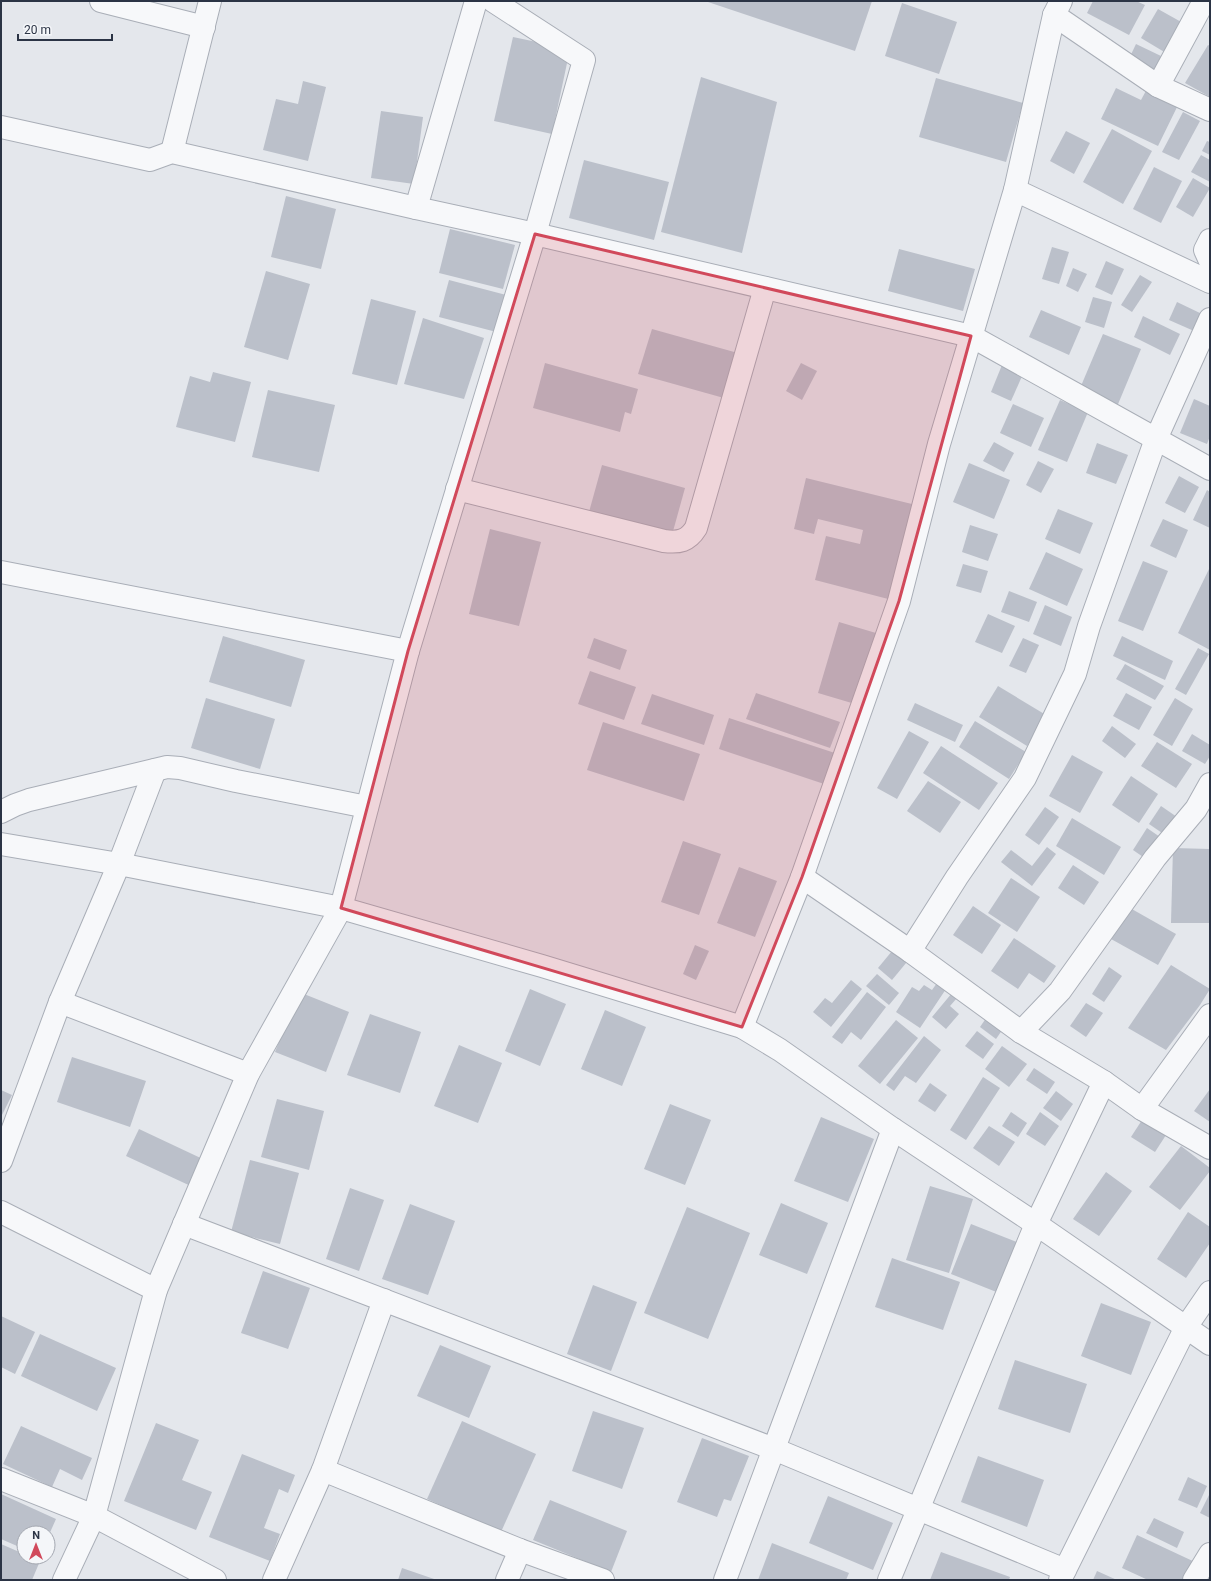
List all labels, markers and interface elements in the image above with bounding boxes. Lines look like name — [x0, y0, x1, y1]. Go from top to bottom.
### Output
scale bar — [18, 16, 112, 42]
text: 20 m — [24, 23, 51, 37]
north arrow — [16, 1525, 56, 1565]
text: N — [32, 1529, 40, 1542]

